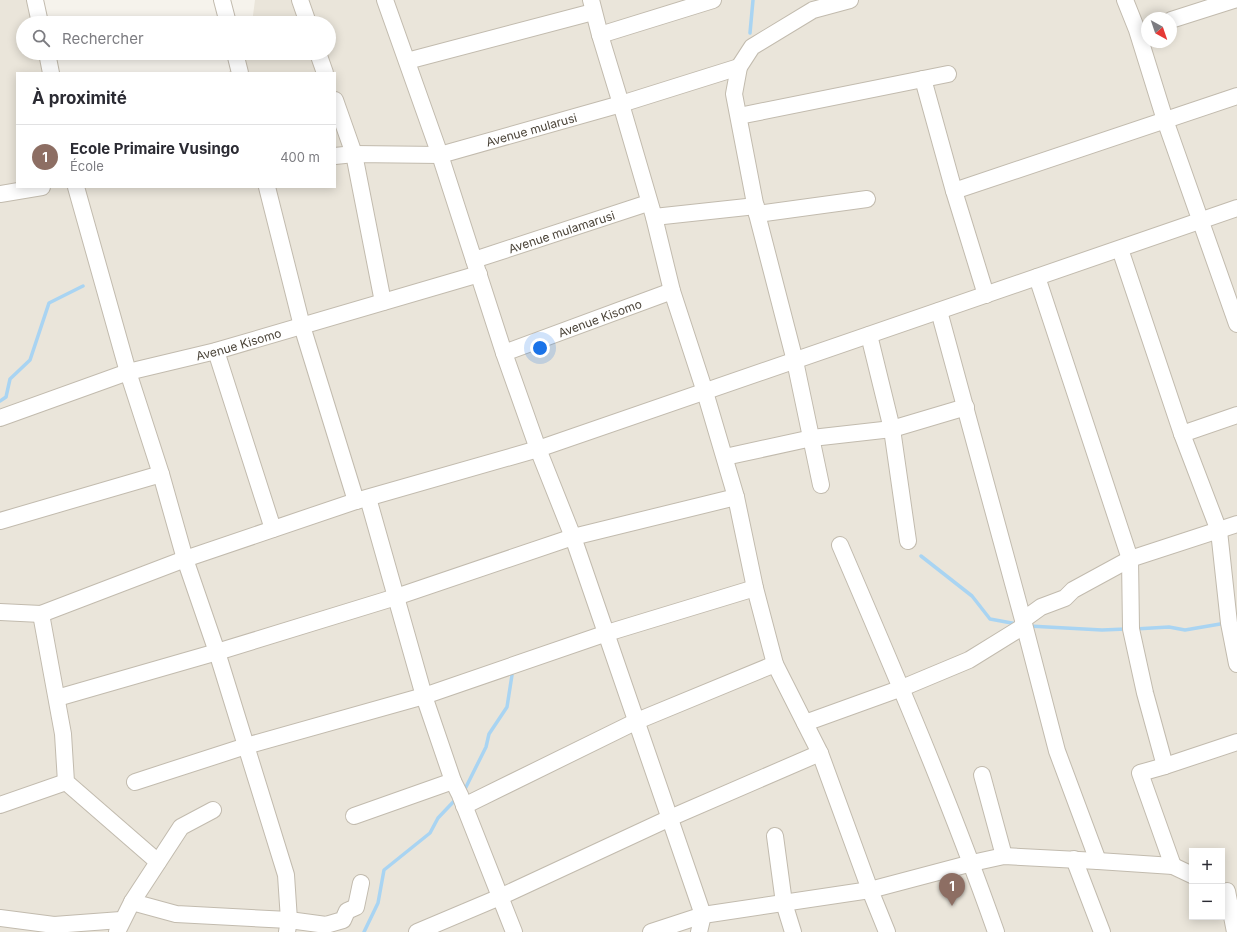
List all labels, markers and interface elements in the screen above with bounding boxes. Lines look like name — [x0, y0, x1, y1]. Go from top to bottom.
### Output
north arrow — [1141, 12, 1177, 48]
search box — [16, 16, 336, 60]
icon: search — [30, 27, 52, 49]
text: Rechercher — [62, 29, 144, 48]
text: À proximité — [32, 88, 127, 108]
street label: Avenue mularusi — [484, 109, 579, 149]
text: Ecole Primaire Vusingo — [70, 139, 239, 158]
text: 1 — [42, 149, 48, 165]
text: 400 m — [280, 149, 320, 165]
text: École — [70, 158, 104, 174]
street label: Avenue mulamarusi — [506, 207, 617, 256]
street label: Avenue Kisomo — [556, 295, 644, 340]
street label: Avenue Kisomo — [194, 325, 283, 363]
your location — [530, 338, 550, 358]
map controls — [1189, 848, 1225, 920]
button: + — [1189, 848, 1225, 884]
pin: 1 — [939, 873, 965, 906]
button: − — [1189, 884, 1225, 920]

